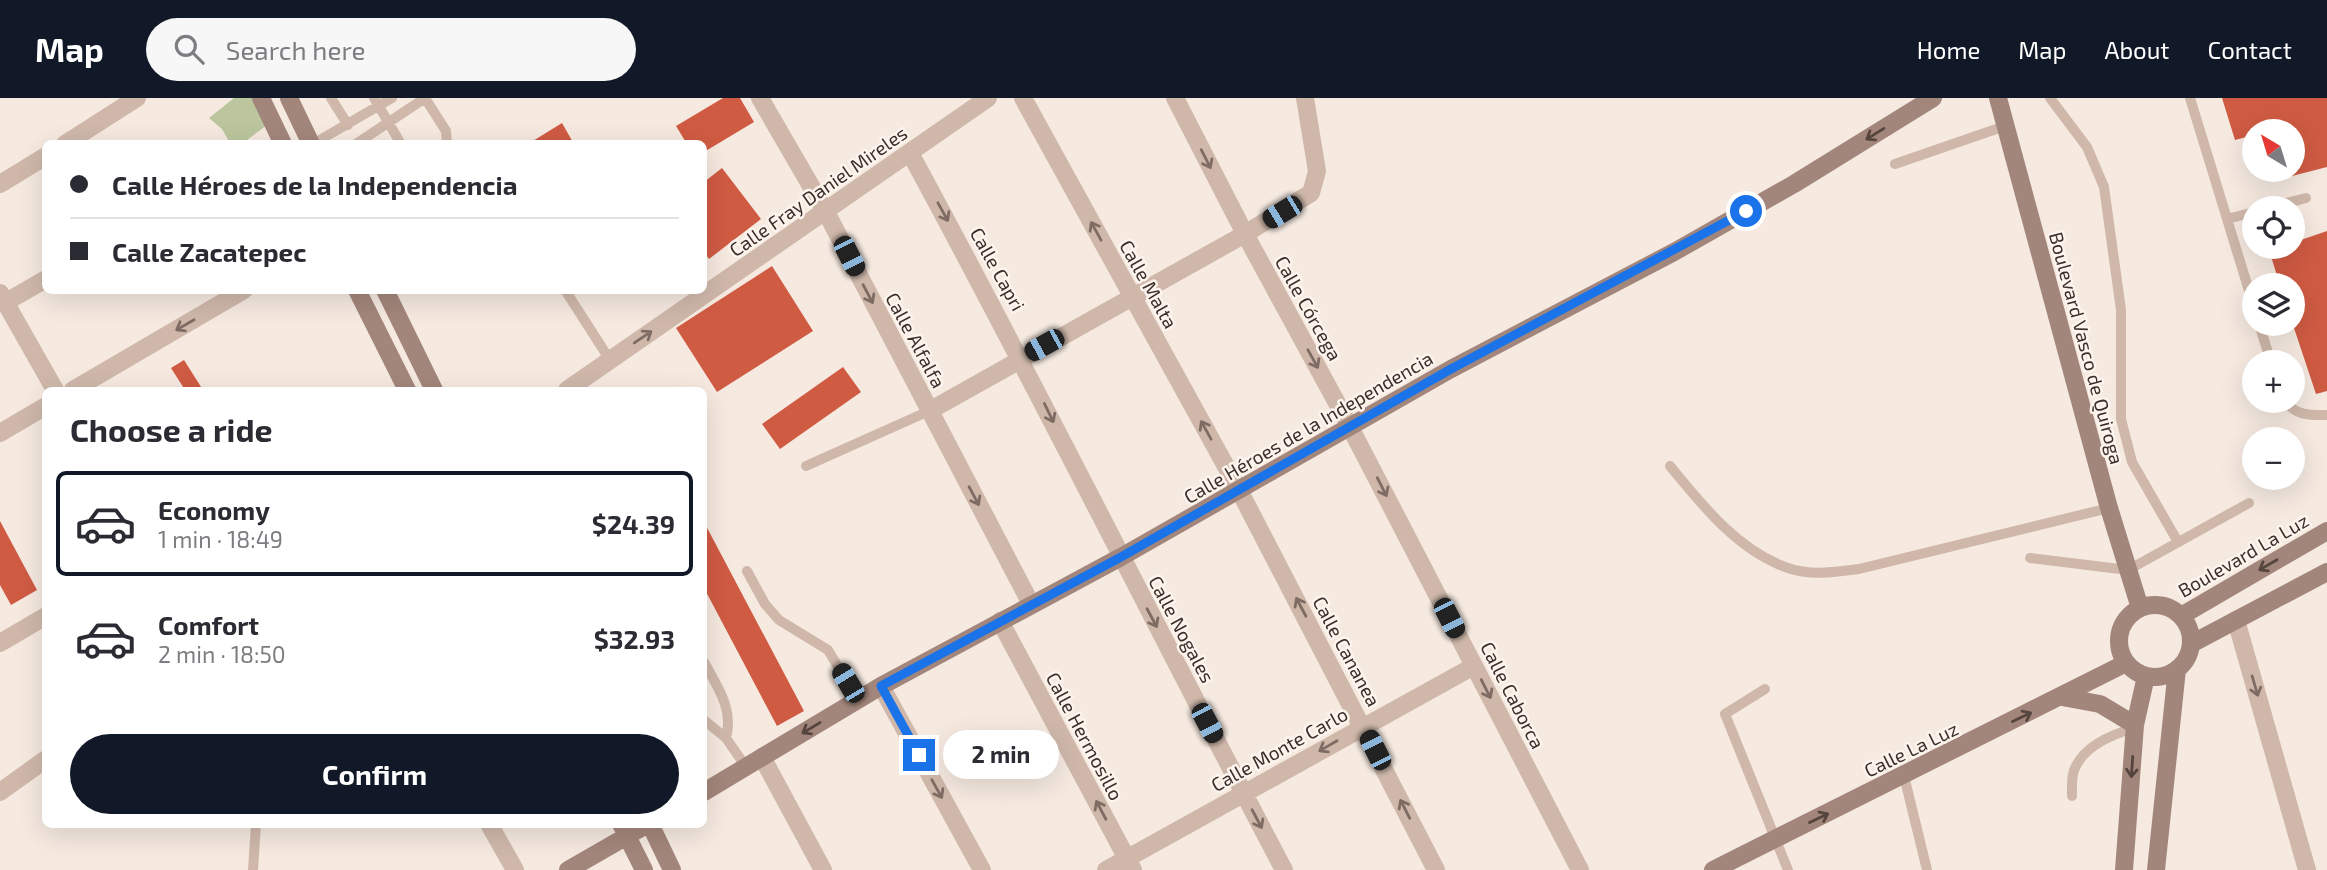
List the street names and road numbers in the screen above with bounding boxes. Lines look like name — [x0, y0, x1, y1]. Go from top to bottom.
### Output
street label: Calle Fray Daniel Mireles — [725, 121, 911, 261]
street label: Calle Capri — [966, 223, 1030, 315]
street label: Boulevard Vasco de Quiroga — [2045, 229, 2129, 467]
street label: Calle Malta — [1115, 236, 1183, 332]
street label: Calle Córcega — [1271, 252, 1347, 364]
street label: Calle Alfalfa — [881, 288, 951, 392]
street label: Calle Héroes de la Independencia — [1179, 346, 1437, 508]
street label: Boulevard La Luz — [2174, 508, 2312, 602]
street label: Calle Nogales — [1144, 572, 1220, 686]
street label: Calle Cananea — [1308, 592, 1386, 710]
street label: Calle Caborca — [1476, 638, 1550, 752]
street label: Calle Hermosillo — [1042, 668, 1128, 804]
street label: Calle Monte Carlo — [1207, 702, 1351, 796]
street label: Calle La Luz — [1860, 716, 1962, 782]

